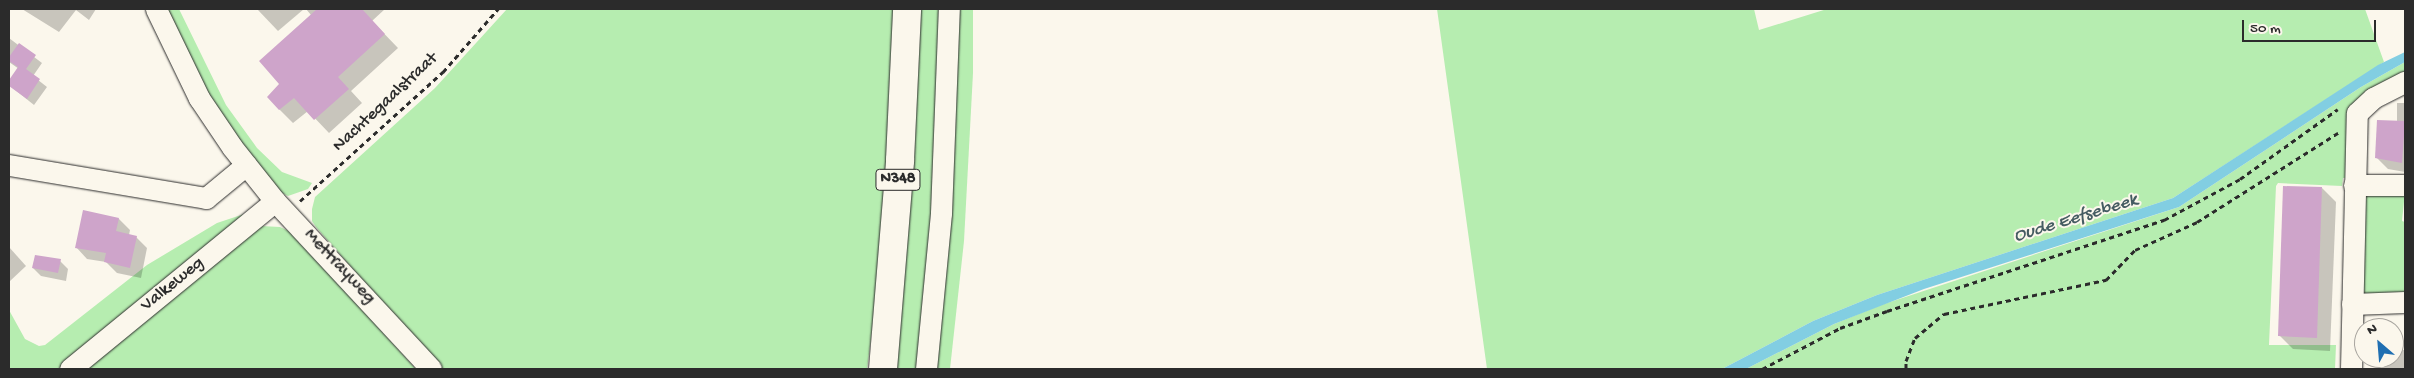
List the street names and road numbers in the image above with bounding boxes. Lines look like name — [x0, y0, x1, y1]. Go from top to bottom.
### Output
street label: Nachtegaalstraat — [329, 49, 443, 157]
road number: N348 — [874, 166, 922, 194]
street label: Mettrayweg — [299, 225, 379, 309]
street label: Valkeweg — [137, 253, 209, 317]

